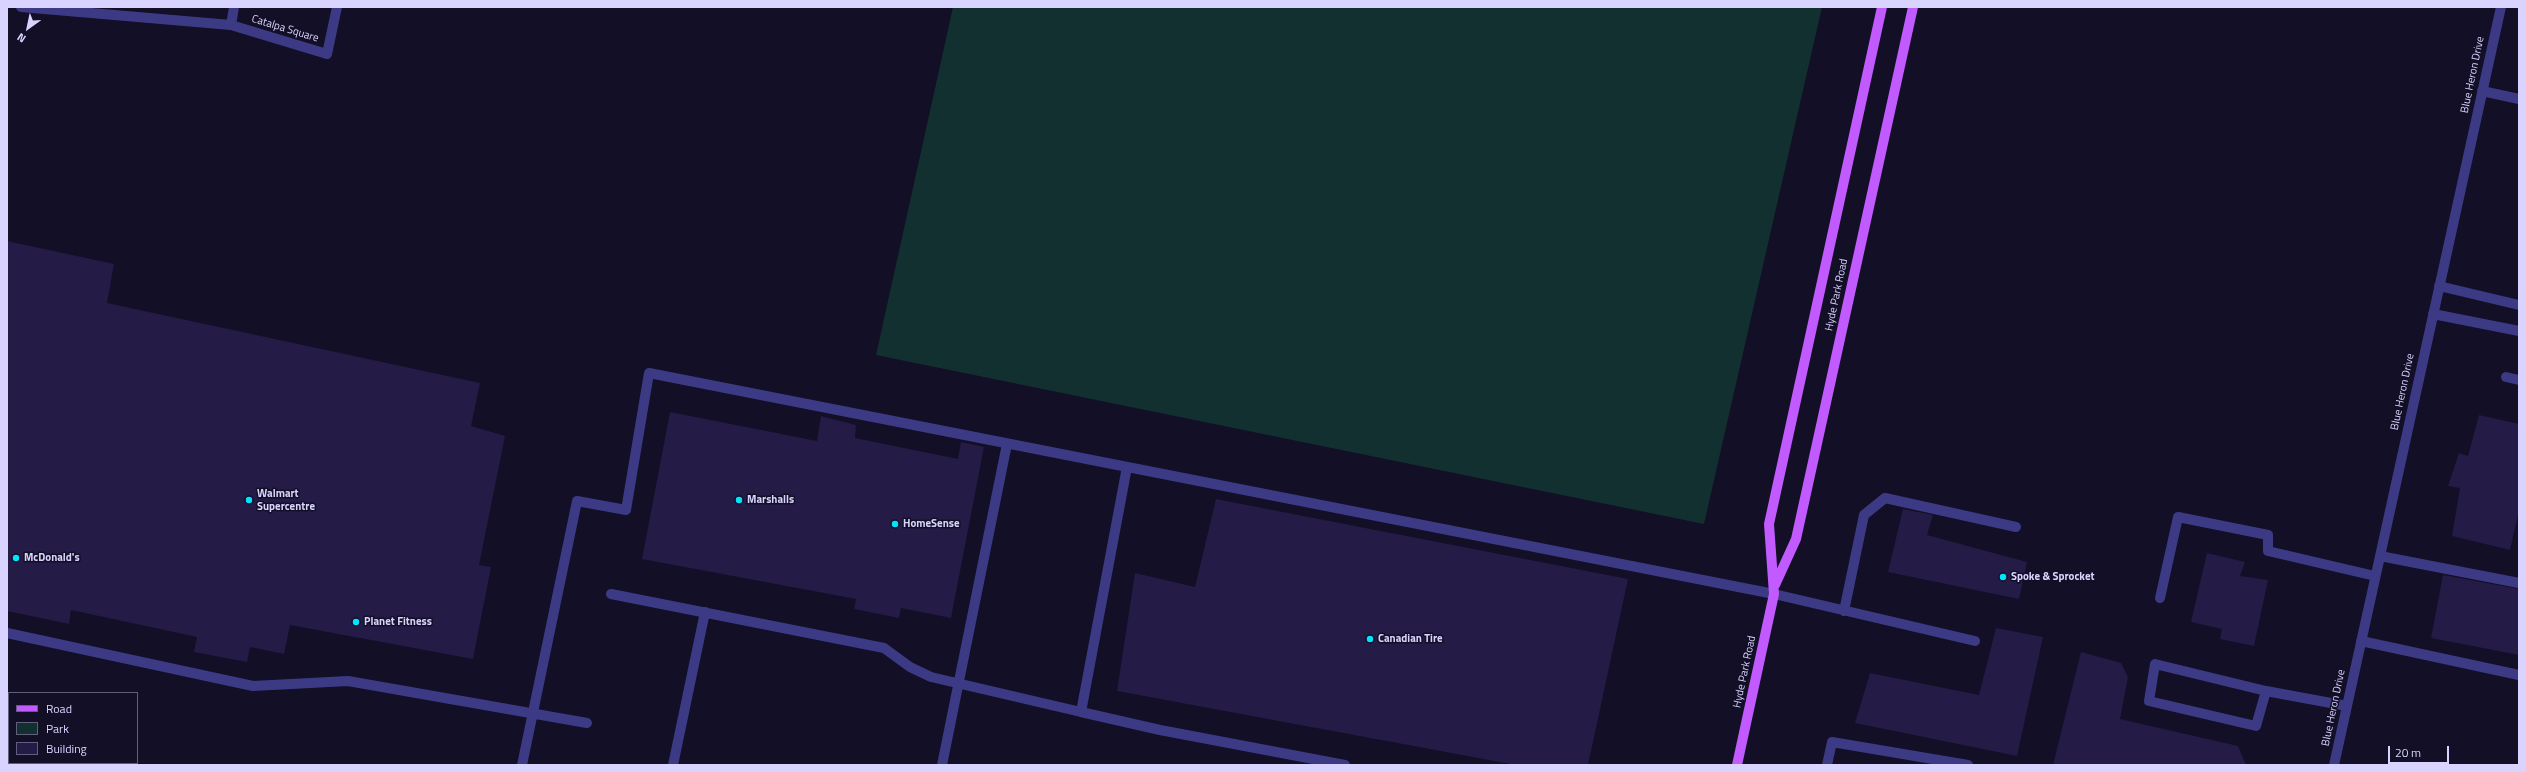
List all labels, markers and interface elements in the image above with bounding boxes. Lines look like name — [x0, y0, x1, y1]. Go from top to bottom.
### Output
north arrow — [8, 8, 48, 48]
street label: Catalpa Square — [250, 13, 320, 45]
text: N — [14, 29, 29, 47]
street label: Blue Heron Drive — [2458, 36, 2488, 114]
street label: Hyde Park Road — [1823, 258, 1851, 332]
street label: Blue Heron Drive — [2388, 353, 2418, 431]
place label: Walmart Supercentre — [257, 487, 315, 513]
place label: Marshalls — [747, 493, 794, 507]
marker: Walmart Supercentre — [244, 495, 254, 505]
marker: Marshalls — [734, 495, 744, 505]
place label: HomeSense — [903, 517, 960, 531]
marker: HomeSense — [890, 519, 900, 529]
place label: McDonald's — [24, 551, 80, 565]
marker: McDonald's — [11, 553, 21, 563]
place label: Spoke & Sprocket — [2011, 570, 2095, 584]
marker: Spoke & Sprocket — [1998, 572, 2008, 582]
place label: Planet Fitness — [364, 615, 432, 629]
marker: Planet Fitness — [351, 617, 361, 627]
place label: Canadian Tire — [1378, 632, 1443, 646]
marker: Canadian Tire — [1365, 634, 1375, 644]
street label: Hyde Park Road — [1731, 635, 1759, 709]
street label: Blue Heron Drive — [2319, 669, 2349, 747]
legend — [8, 692, 138, 764]
text: Road — [46, 699, 72, 718]
text: Park — [46, 719, 69, 738]
scale bar — [2390, 738, 2451, 764]
text: Building — [46, 739, 87, 758]
text: 20 m — [2395, 743, 2421, 762]

